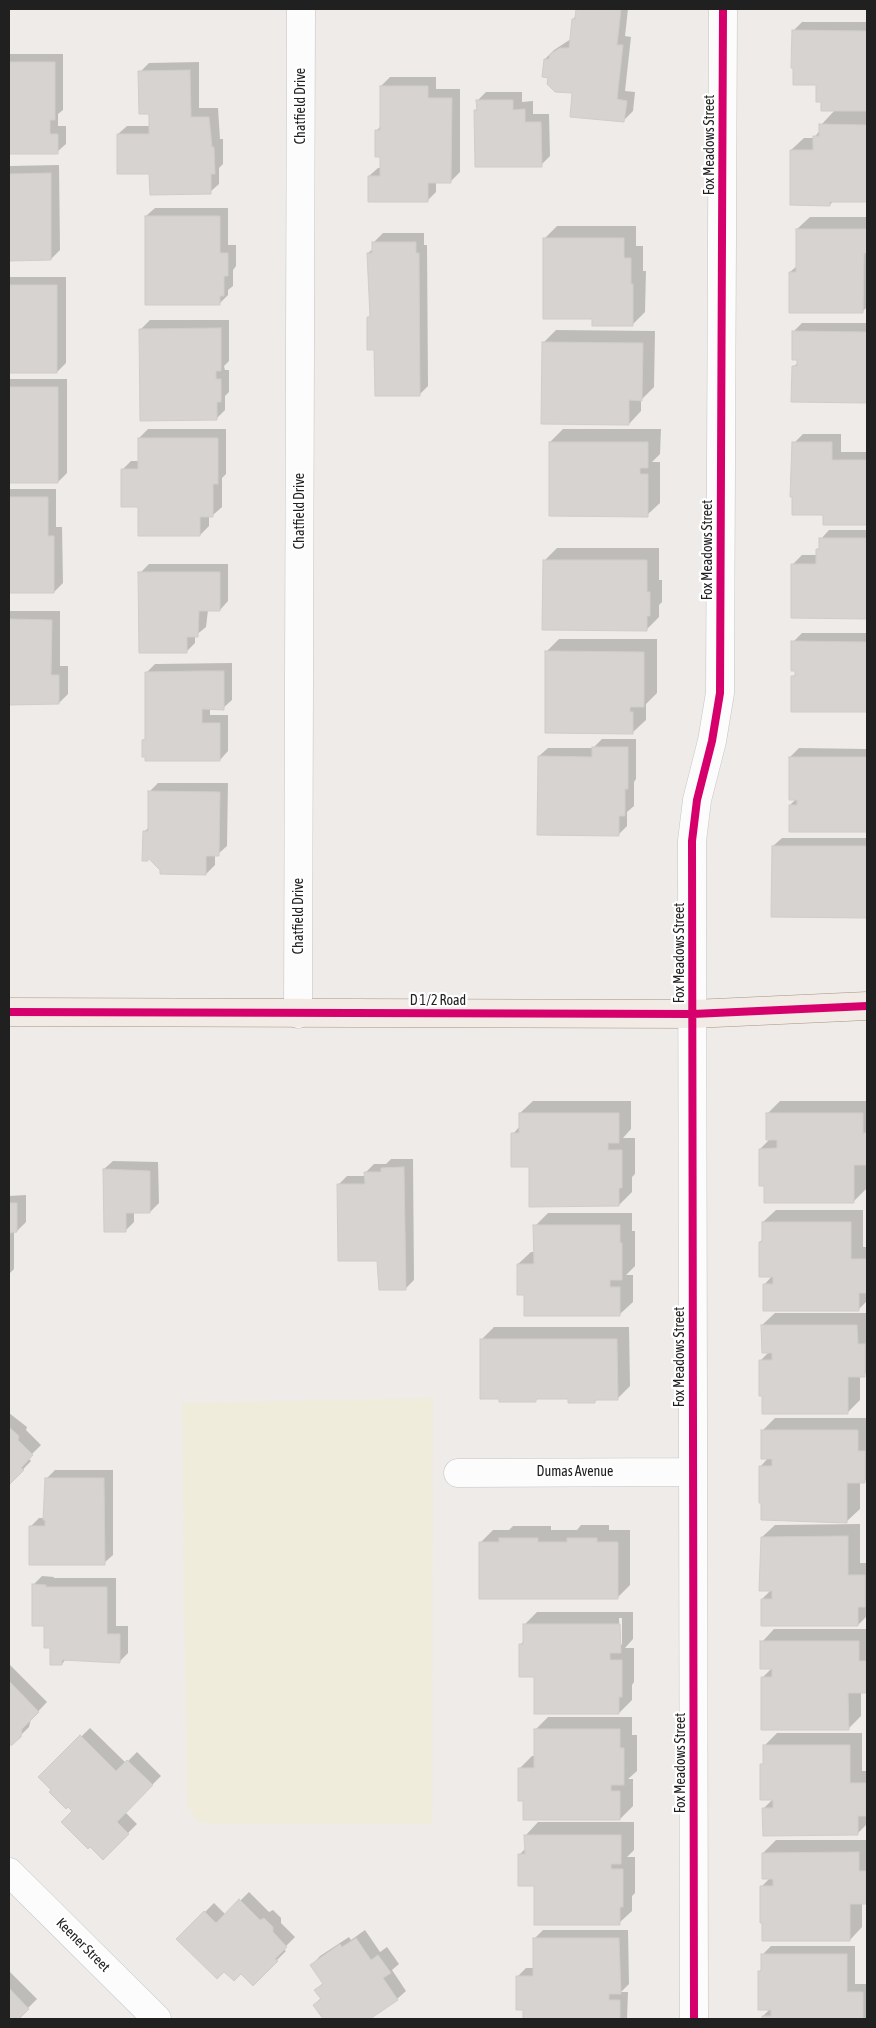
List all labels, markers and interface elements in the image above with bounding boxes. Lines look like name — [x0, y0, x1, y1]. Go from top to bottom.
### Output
street label: Chatfield Drive — [293, 68, 309, 144]
street label: Fox Meadows Street — [702, 95, 718, 195]
street label: Chatfield Drive — [292, 473, 308, 549]
street label: Fox Meadows Street — [700, 500, 716, 600]
street label: Chatfield Drive — [291, 878, 307, 954]
street label: Fox Meadows Street — [672, 903, 688, 1003]
street label: D 1/2 Road — [410, 993, 466, 1009]
street label: Fox Meadows Street — [672, 1307, 688, 1407]
street label: Dumas Avenue — [537, 1464, 613, 1480]
street label: Fox Meadows Street — [673, 1713, 689, 1813]
street label: Keener Street — [53, 1915, 113, 1975]

